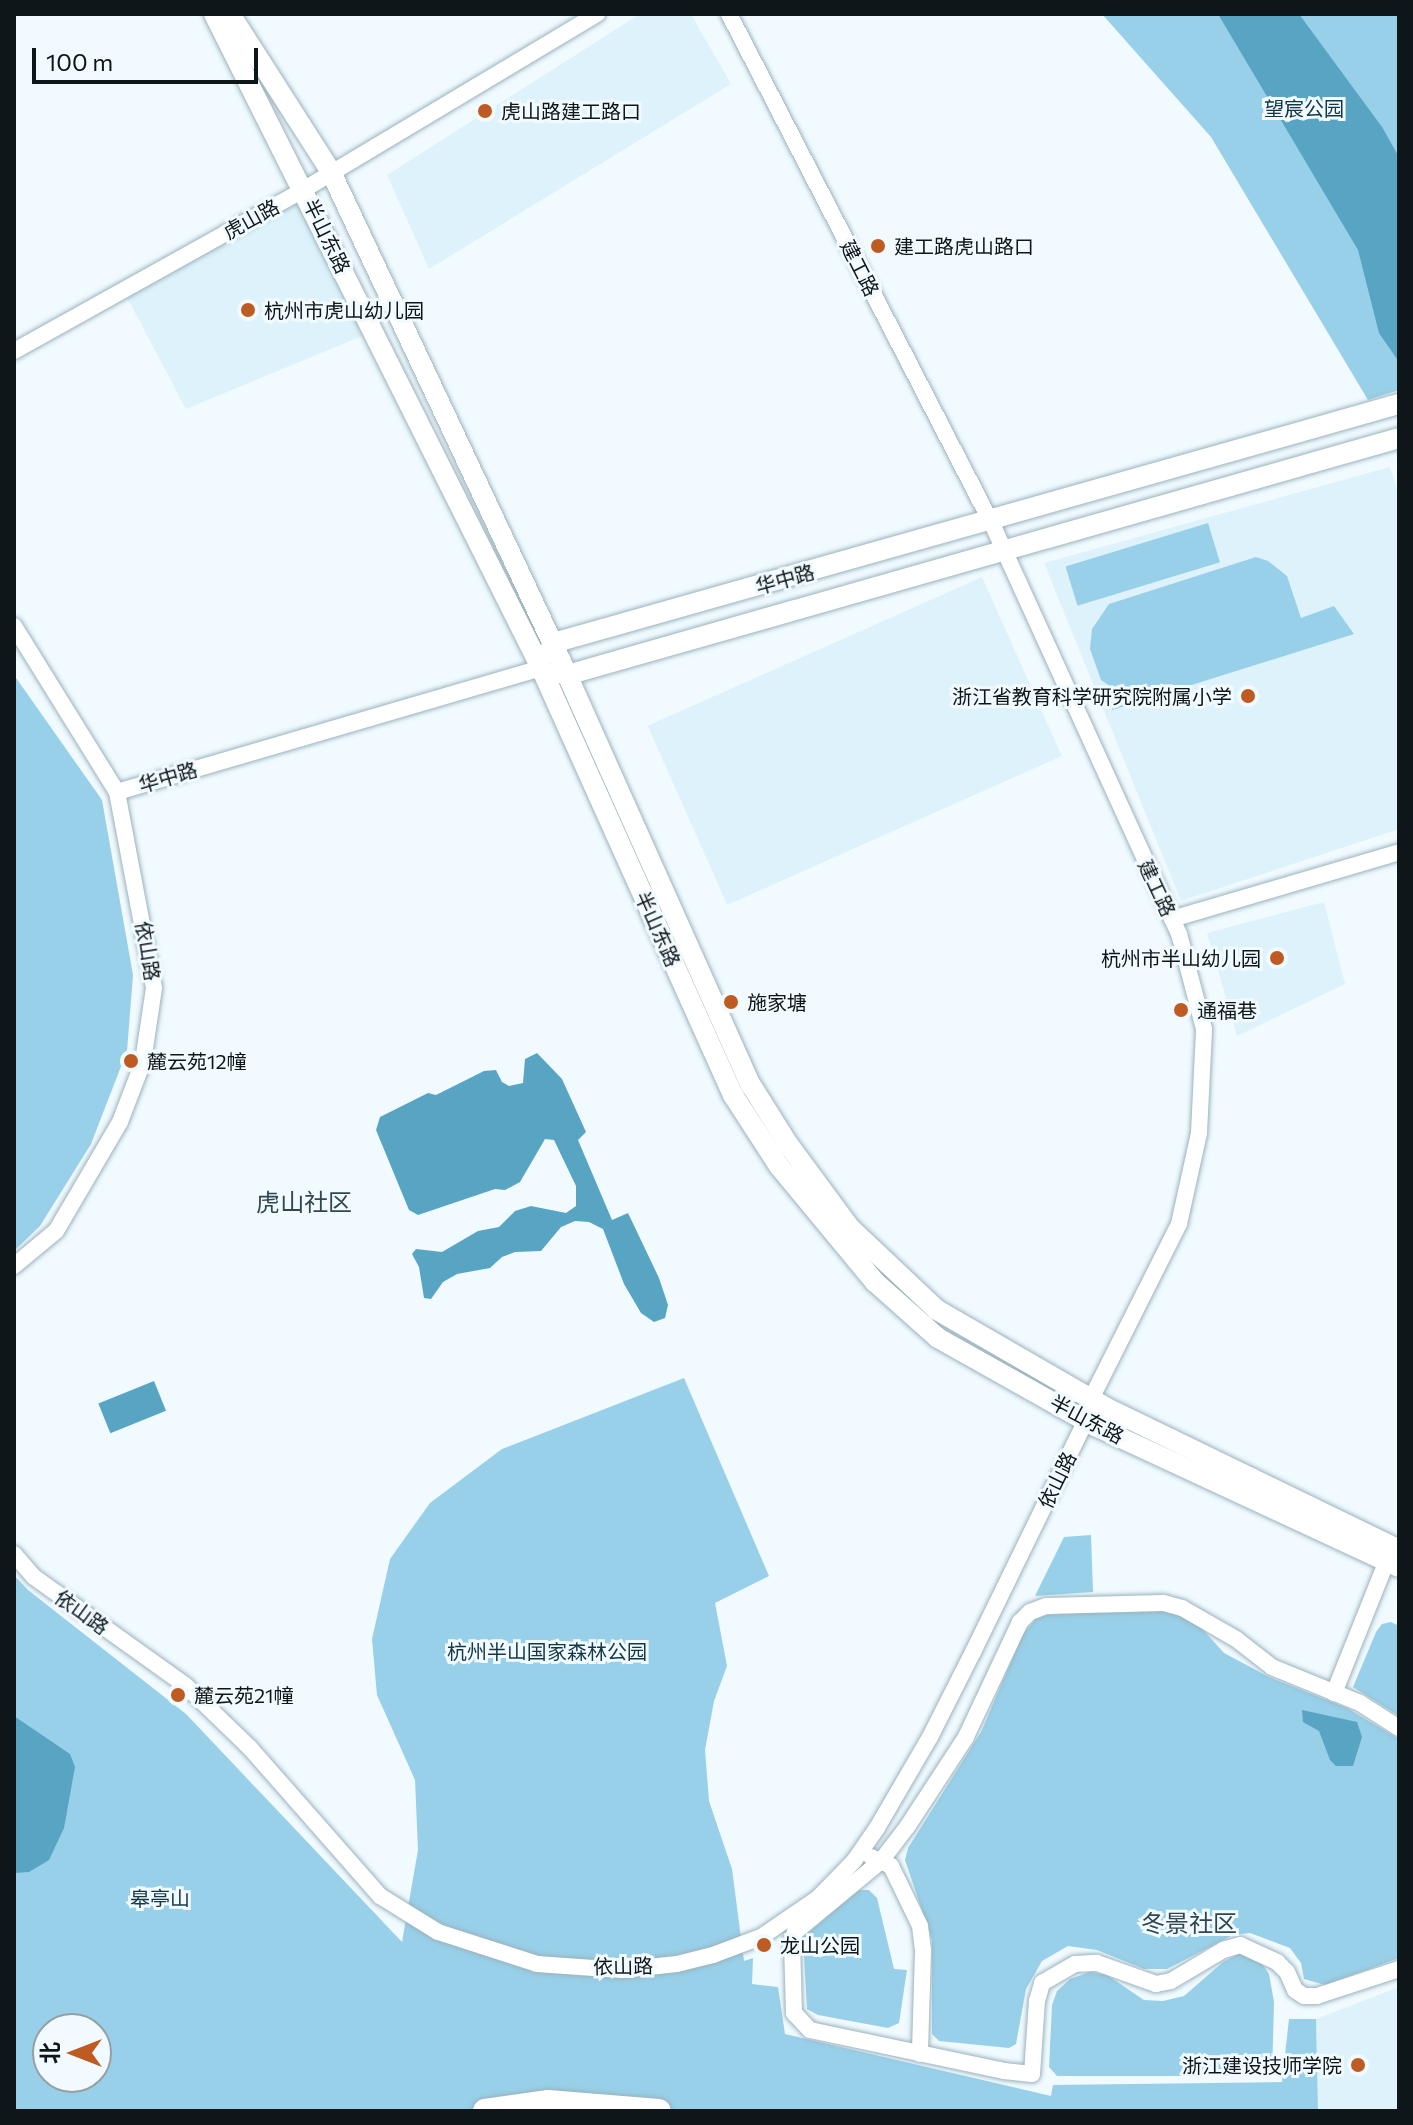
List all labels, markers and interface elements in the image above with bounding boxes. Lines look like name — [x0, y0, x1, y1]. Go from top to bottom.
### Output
scale bar — [36, 32, 262, 82]
text: 100 m — [46, 47, 113, 76]
park label: 望宸公园 — [1264, 96, 1344, 120]
place label: 虎山路建工路口 — [501, 99, 641, 123]
marker: 虎山路建工路口 — [476, 102, 494, 120]
street label: 虎山路 — [219, 194, 283, 244]
street label: 半山东路 — [299, 195, 355, 277]
place label: 建工路虎山路口 — [894, 234, 1034, 258]
street label: 建工路 — [836, 236, 884, 300]
marker: 建工路虎山路口 — [869, 237, 887, 255]
place label: 杭州市虎山幼儿园 — [264, 298, 424, 322]
marker: 杭州市虎山幼儿园 — [239, 301, 257, 319]
street label: 华中路 — [753, 560, 817, 598]
place label: 浙江省教育科学研究院附属小学 — [952, 684, 1232, 708]
marker: 浙江省教育科学研究院附属小学 — [1239, 687, 1257, 705]
street label: 华中路 — [136, 757, 200, 797]
street label: 建工路 — [1133, 856, 1181, 920]
street label: 半山东路 — [631, 888, 685, 970]
street label: 依山路 — [131, 919, 165, 983]
place label: 杭州市半山幼儿园 — [1101, 946, 1261, 970]
marker: 杭州市半山幼儿园 — [1268, 949, 1286, 967]
place label: 施家塘 — [747, 990, 807, 1014]
marker: 施家塘 — [722, 993, 740, 1011]
place label: 通福巷 — [1197, 998, 1257, 1022]
marker: 通福巷 — [1172, 1001, 1190, 1019]
place label: 麓云苑12幢 — [147, 1049, 247, 1073]
marker: 麓云苑12幢 — [122, 1052, 140, 1070]
district label: 虎山社区 — [256, 1188, 352, 1216]
street label: 半山东路 — [1046, 1390, 1128, 1448]
street label: 依山路 — [1033, 1448, 1081, 1512]
street label: 依山路 — [51, 1585, 113, 1639]
park label: 杭州半山国家森林公园 — [447, 1639, 647, 1663]
place label: 麓云苑21幢 — [194, 1683, 294, 1707]
marker: 麓云苑21幢 — [169, 1686, 187, 1704]
park label: 皋亭山 — [130, 1886, 190, 1910]
district label: 冬景社区 — [1141, 1909, 1237, 1937]
place label: 龙山公园 — [780, 1933, 860, 1957]
marker: 龙山公园 — [755, 1936, 773, 1954]
street label: 依山路 — [593, 1953, 653, 1979]
north arrow — [32, 2013, 112, 2093]
text: 北 — [36, 2042, 63, 2064]
place label: 浙江建设技师学院 — [1182, 2053, 1342, 2077]
marker: 浙江建设技师学院 — [1349, 2056, 1367, 2074]

